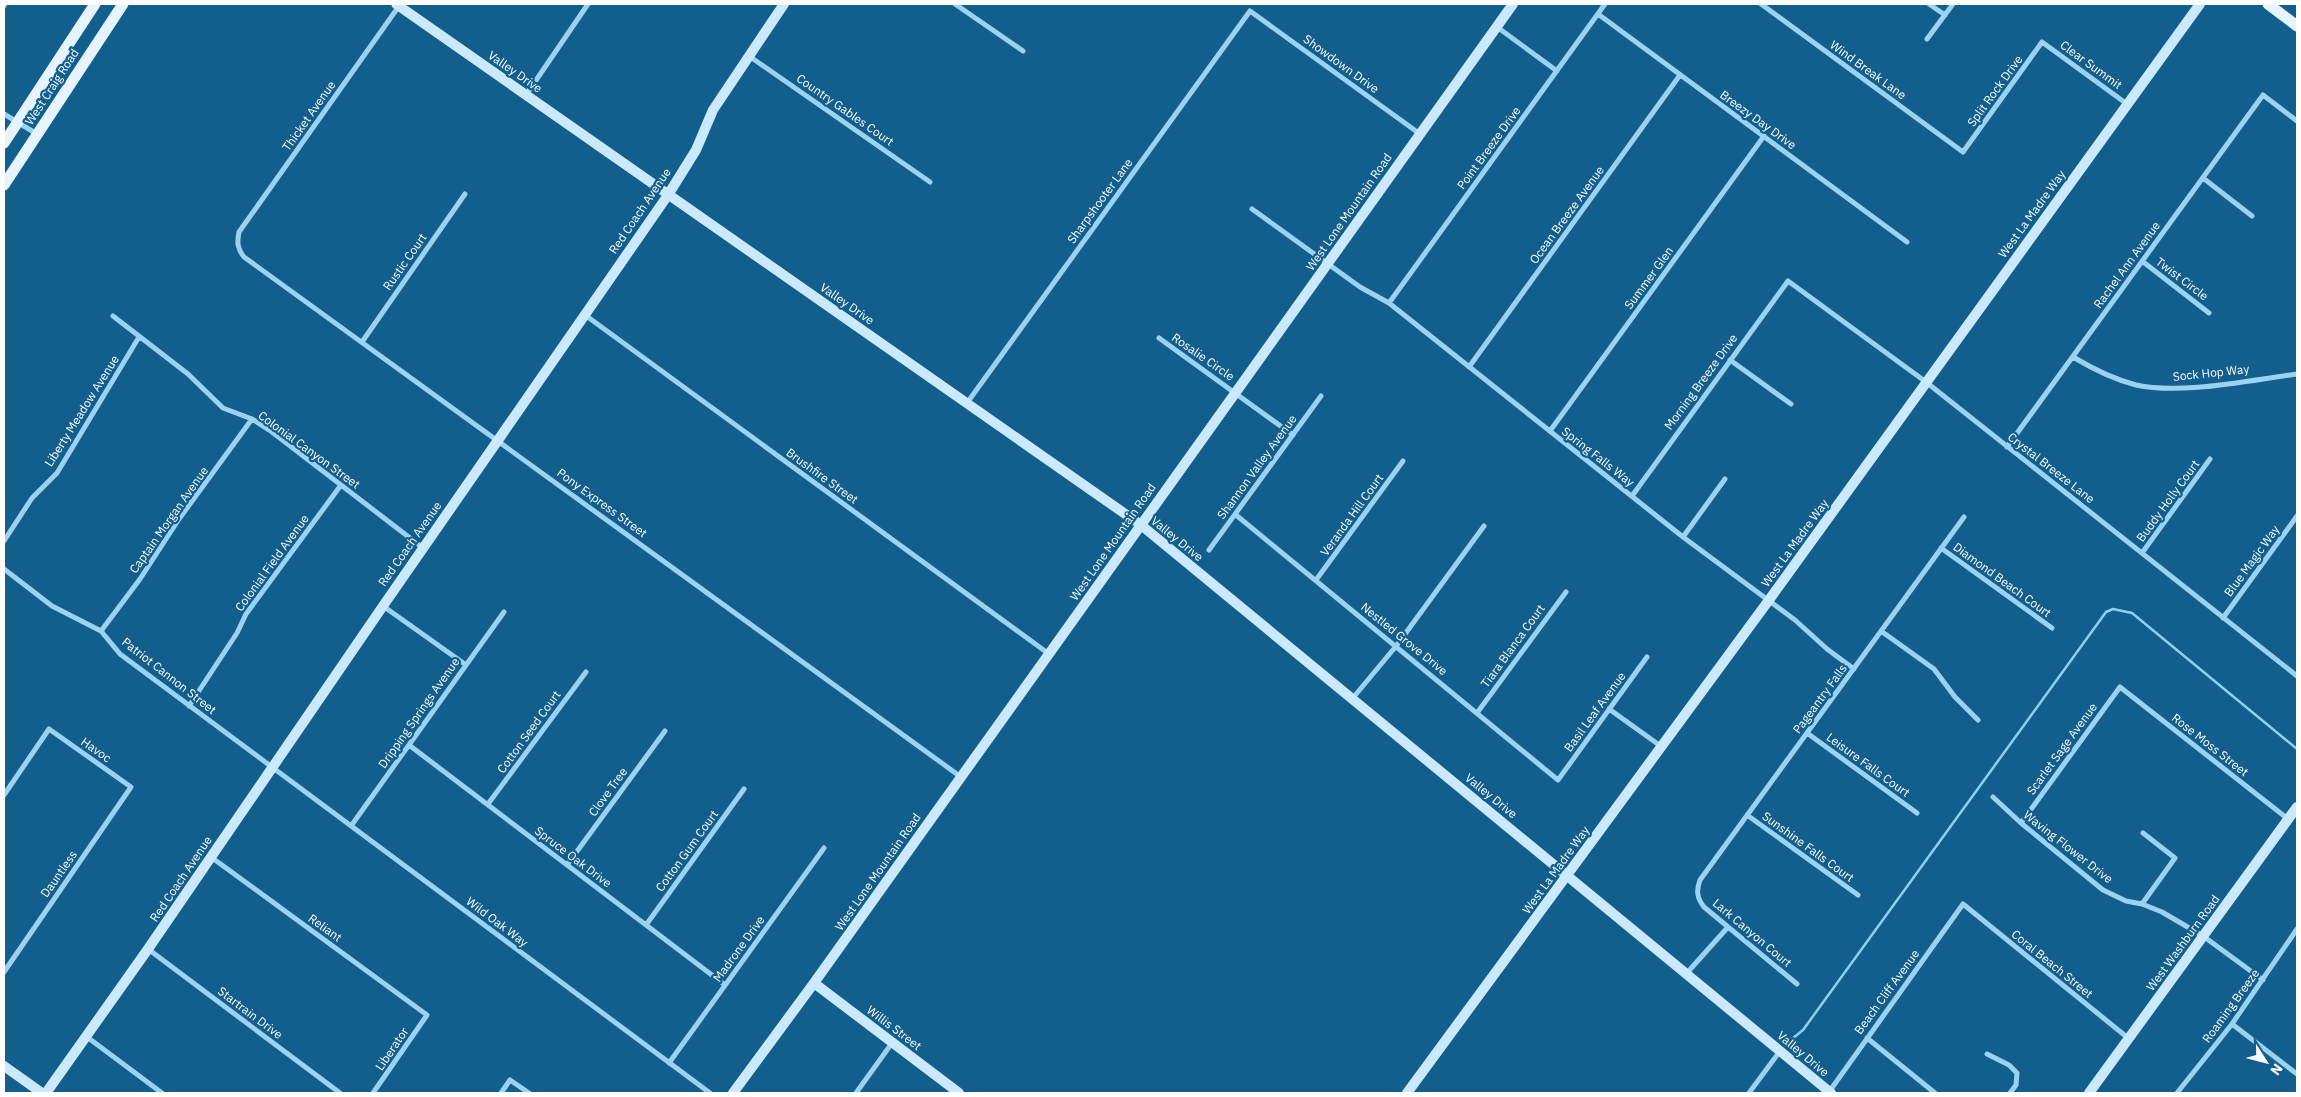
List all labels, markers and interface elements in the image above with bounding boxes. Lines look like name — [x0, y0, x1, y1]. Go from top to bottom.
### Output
street label: Showdown Drive — [1300, 31, 1382, 96]
street label: Wind Break Lane — [1827, 37, 1910, 102]
street label: Clear Summit — [2057, 37, 2125, 92]
street label: West Craig Road — [21, 46, 82, 128]
street label: Valley Drive — [485, 47, 546, 96]
street label: Split Rock Drive — [1964, 52, 2026, 129]
street label: Country Gables Court — [794, 70, 897, 149]
street label: Thicket Avenue — [279, 77, 339, 154]
street label: Breezy Day Drive — [1717, 87, 1800, 153]
street label: Point Breeze Drive — [1454, 103, 1524, 192]
street label: West Lone Mountain Road — [1302, 150, 1395, 273]
street label: Sharpshooter Lane — [1064, 155, 1136, 246]
street label: Ocean Breeze Avenue — [1526, 163, 1607, 267]
street label: Red Coach Avenue — [605, 165, 674, 256]
street label: West La Madre Way — [1995, 167, 2069, 261]
street label: Rachel Ann Avenue — [2090, 218, 2163, 311]
street label: Rustic Court — [380, 230, 430, 293]
street label: Summer Glen — [1621, 244, 1676, 312]
street label: Twist Circle — [2153, 254, 2212, 304]
street label: Valley Drive — [817, 279, 878, 328]
street label: Rosalie Circle — [1169, 330, 1238, 384]
street label: Morning Breeze Drive — [1661, 331, 1741, 433]
street label: Liberty Meadow Avenue — [41, 352, 122, 469]
street label: Sock Hop Way — [2172, 361, 2250, 384]
street label: Colonial Canyon Street — [255, 408, 363, 492]
street label: Shannon Valley Avenue — [1214, 411, 1300, 522]
street label: Spring Falls Way — [1559, 424, 1638, 490]
street label: Crystal Breeze Lane — [2005, 429, 2098, 507]
street label: Brushfire Street — [783, 444, 861, 507]
street label: Buddy Holly Court — [2133, 457, 2202, 545]
street label: Captain Morgan Avenue — [126, 463, 211, 576]
street label: Pony Express Street — [554, 465, 650, 540]
street label: Veranda Hill Court — [1317, 471, 1386, 559]
street label: West Lone Mountain Road — [1066, 480, 1159, 603]
street label: West La Madre Way — [1758, 496, 1832, 590]
street label: Red Coach Avenue — [375, 498, 445, 589]
street label: Colonial Field Avenue — [231, 511, 312, 614]
street label: Valley Drive — [1148, 513, 1207, 565]
street label: Blue Magic Way — [2221, 522, 2283, 599]
street label: Diamond Beach Court — [1950, 539, 2054, 620]
street label: Nestled Grove Drive — [1358, 599, 1451, 678]
street label: Tiara Blanca Court — [1477, 601, 1548, 690]
street label: Patriot Cannon Street — [119, 634, 220, 717]
street label: Dripping Springs Avenue — [375, 654, 463, 771]
street label: Pageantry Falls — [1789, 661, 1850, 736]
street label: Basil Leaf Avenue — [1561, 669, 1629, 754]
street label: Cotton Seed Court — [494, 687, 564, 776]
street label: Scarlet Sage Avenue — [2023, 700, 2100, 798]
street label: Rose Moss Street — [2169, 710, 2252, 779]
street label: Leisure Falls Court — [1824, 729, 1913, 800]
street label: Havoc — [78, 734, 114, 765]
street label: Clove Tree — [585, 764, 630, 819]
street label: Valley Drive — [1462, 770, 1521, 822]
street label: Cotton Gum Court — [652, 807, 721, 894]
street label: Waving Flower Drive — [2021, 807, 2116, 886]
street label: Sunshine Falls Court — [1759, 808, 1857, 885]
street label: West Lone Mountain Road — [831, 810, 924, 933]
street label: Spruce Oak Drive — [532, 823, 615, 891]
street label: West La Madre Way — [1519, 823, 1593, 917]
street label: Red Coach Avenue — [146, 833, 215, 924]
street label: Dauntless — [37, 847, 80, 900]
street label: West Washburn Road — [2143, 892, 2222, 994]
street label: Wild Oak Way — [463, 893, 531, 950]
street label: Lark Canyon Court — [1710, 895, 1795, 970]
street label: Reliant — [306, 910, 345, 945]
street label: Madrone Drive — [710, 912, 768, 985]
street label: Coral Beach Street — [2009, 926, 2096, 1001]
street label: Beach Cliff Avenue — [1851, 946, 1923, 1037]
street label: Roaming Breeze — [2199, 966, 2263, 1045]
street label: Startrain Drive — [215, 983, 286, 1042]
street label: Willis Street — [864, 1002, 925, 1053]
street label: Liberator — [372, 1024, 412, 1073]
street label: Valley Drive — [1774, 1028, 1833, 1080]
north arrow — [2241, 1037, 2291, 1087]
text: N — [2266, 1060, 2287, 1079]

